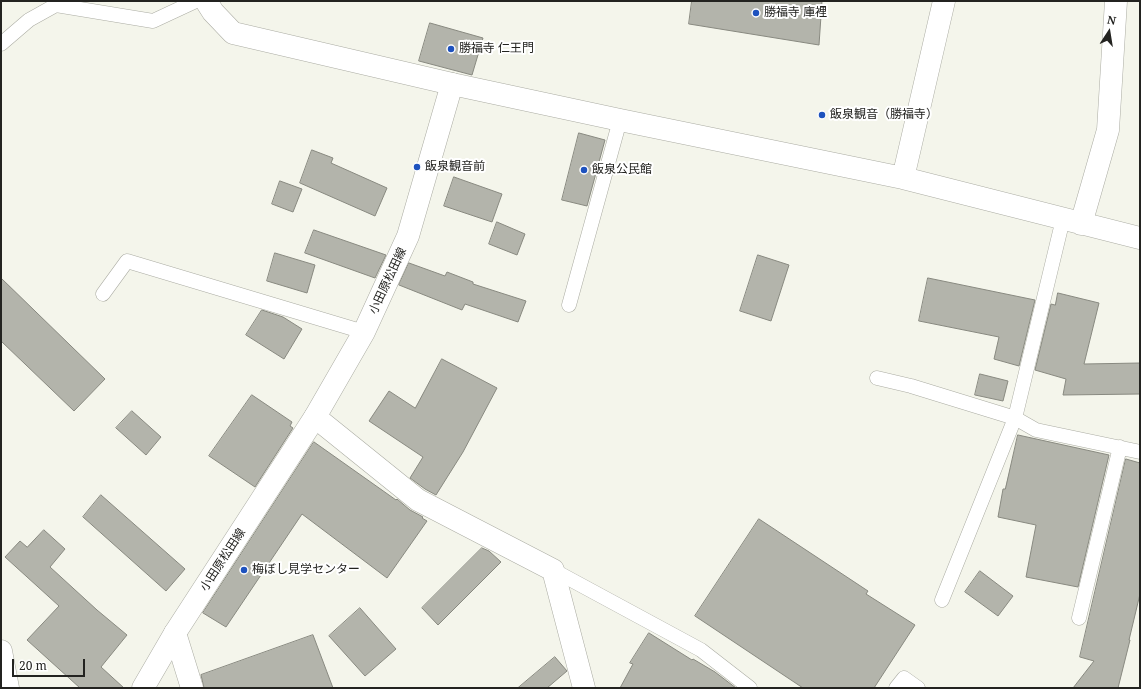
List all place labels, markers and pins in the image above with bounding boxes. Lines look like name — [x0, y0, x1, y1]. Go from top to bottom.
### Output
place label: 勝福寺 庫裡 — [764, 6, 827, 20]
marker: 勝福寺 庫裡 — [751, 8, 761, 18]
place label: 勝福寺 仁王門 — [459, 42, 534, 56]
marker: 勝福寺 仁王門 — [446, 44, 456, 54]
place label: 飯泉観音（勝福寺） — [830, 108, 938, 122]
marker: 飯泉観音（勝福寺） — [817, 110, 827, 120]
place label: 飯泉観音前 — [425, 160, 485, 174]
marker: 飯泉観音前 — [412, 162, 422, 172]
place label: 飯泉公民館 — [592, 163, 652, 177]
marker: 飯泉公民館 — [579, 165, 589, 175]
place label: 梅ぼし見学センター — [252, 563, 360, 577]
marker: 梅ぼし見学センター — [239, 565, 249, 575]

